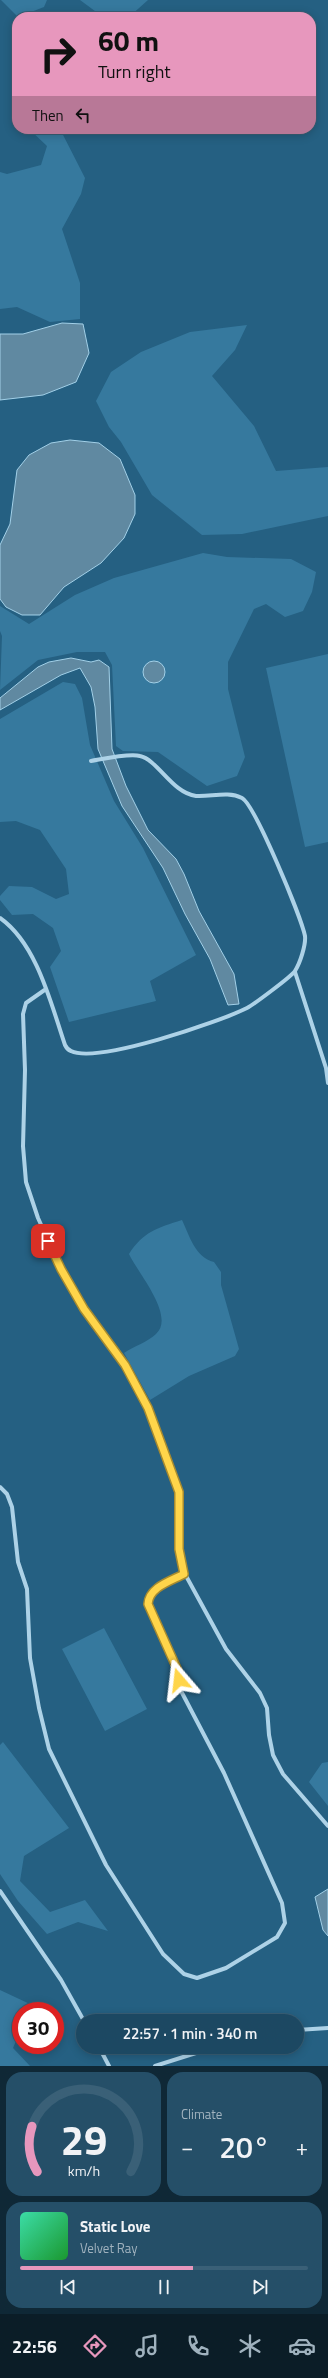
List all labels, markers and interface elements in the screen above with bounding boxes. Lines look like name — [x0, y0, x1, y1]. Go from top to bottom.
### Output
text: 60 m — [98, 19, 159, 62]
icon: right — [32, 28, 84, 80]
text: Turn right — [98, 58, 171, 85]
text: Then — [32, 104, 64, 127]
icon: left — [72, 104, 94, 126]
pin — [31, 1224, 65, 1258]
icon: arrive — [37, 1230, 59, 1252]
position arrow — [158, 1659, 200, 1701]
speed limit sign: 30 — [12, 2002, 64, 2054]
text: 22:57 · 1 min · 340 m — [123, 2022, 257, 2045]
text: Climate — [181, 2104, 222, 2124]
text: 29 — [60, 2108, 107, 2171]
text: 20° — [219, 2124, 270, 2170]
text: − — [181, 2130, 193, 2164]
text: + — [296, 2130, 308, 2164]
text: km/h — [67, 2160, 100, 2182]
text: Static Love — [80, 2215, 151, 2238]
text: Velvet Ray — [80, 2238, 138, 2258]
icon: previous — [57, 2276, 79, 2298]
icon: pause — [153, 2276, 175, 2298]
icon: next — [249, 2276, 271, 2298]
icon: directions — [81, 2332, 109, 2360]
icon: music — [133, 2332, 161, 2360]
icon: phone — [184, 2332, 212, 2360]
icon: climate — [236, 2332, 264, 2360]
icon: car — [288, 2332, 316, 2360]
text: 22:56 — [12, 2333, 57, 2360]

